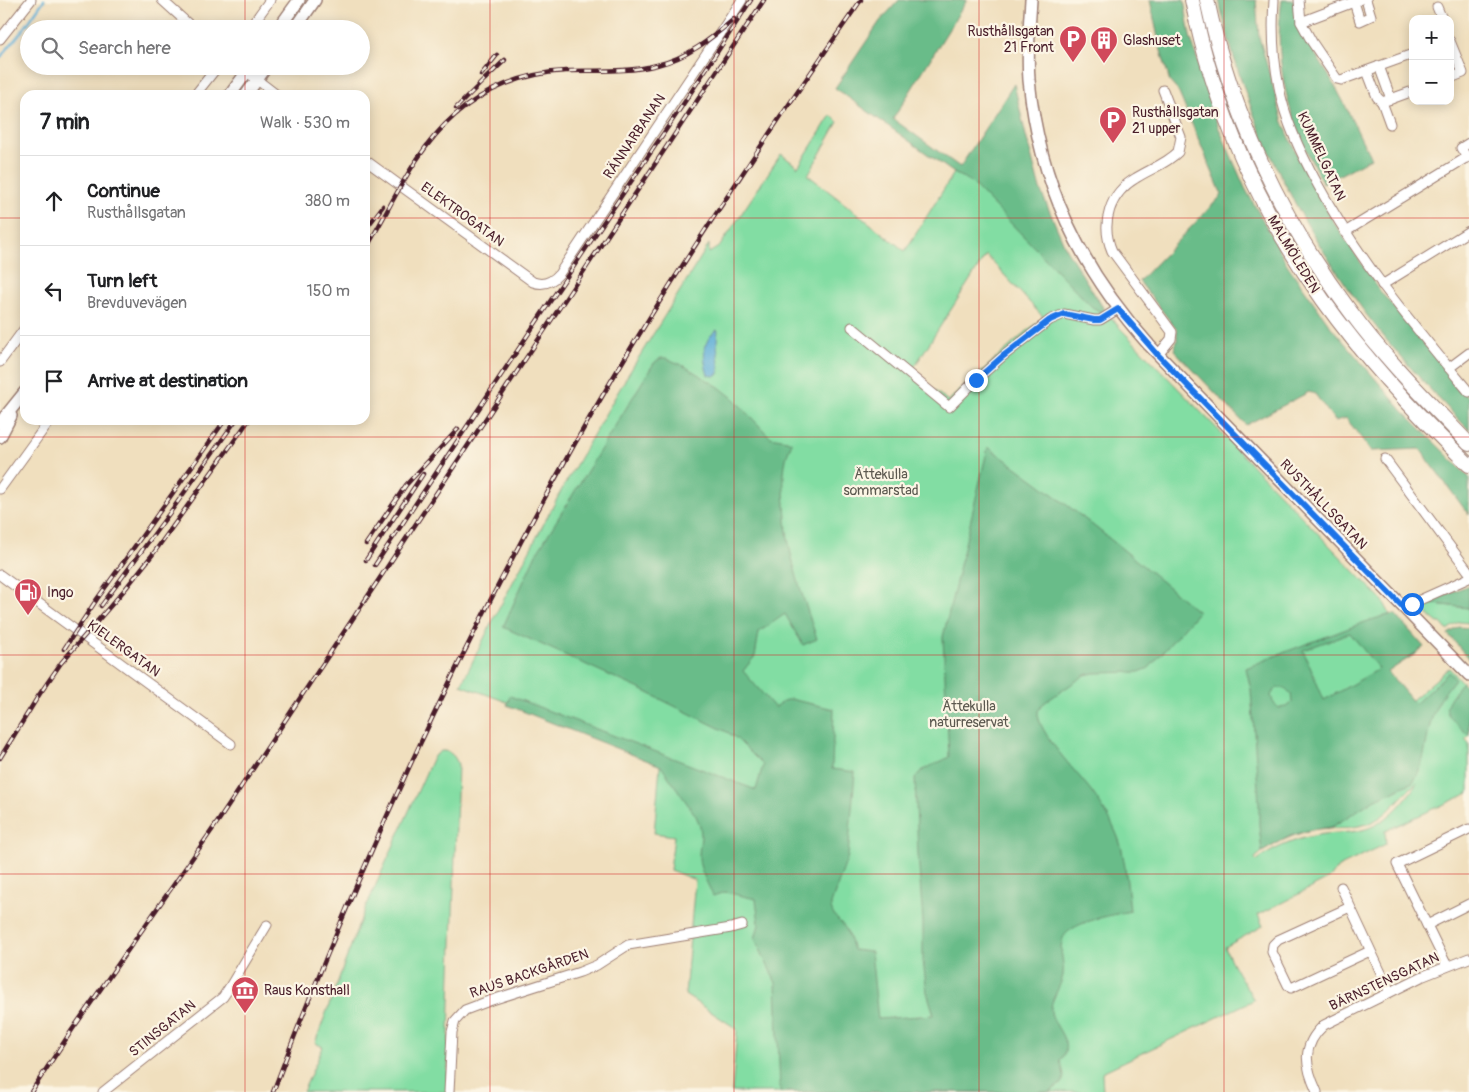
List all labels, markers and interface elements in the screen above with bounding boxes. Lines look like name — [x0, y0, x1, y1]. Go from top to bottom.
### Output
map controls — [1409, 15, 1454, 105]
button: + — [1409, 15, 1454, 60]
search box — [20, 20, 370, 75]
place label: Rusthållsgatan 21 Front — [967, 23, 1054, 56]
parking icon: Rusthållsgatan 21 Front — [1058, 24, 1088, 63]
building icon: Glashuset — [1089, 25, 1119, 64]
place label: Glashuset — [1123, 32, 1181, 49]
icon: search — [38, 34, 66, 62]
text: Search here — [78, 36, 171, 60]
button: − — [1409, 60, 1454, 105]
street label: RÄNNARBANAN — [600, 91, 669, 182]
place label: Rusthållsgatan 21 upper — [1132, 104, 1219, 137]
parking icon: Rusthållsgatan 21 upper — [1098, 105, 1128, 144]
text: 7 min — [40, 109, 90, 136]
street label: KUMMELGATAN — [1294, 109, 1350, 203]
text: Walk · 530 m — [260, 113, 350, 133]
street label: ELEKTROGATAN — [418, 178, 508, 250]
text: Continue — [87, 179, 160, 203]
icon: ahead — [40, 187, 68, 215]
text: 380 m — [304, 191, 350, 211]
text: Rusthållsgatan — [87, 203, 186, 223]
street label: MALMÖLEDEN — [1264, 212, 1324, 296]
text: Turn left — [87, 269, 157, 293]
icon: left — [40, 277, 68, 305]
text: 150 m — [306, 281, 350, 301]
text: Brevduvevägen — [87, 293, 187, 313]
icon: arrive — [40, 367, 68, 395]
text: Arrive at destination — [87, 369, 248, 393]
route end — [965, 369, 988, 392]
street label: RUSTHÅLLSGATAN — [1276, 454, 1372, 553]
park label: Ättekulla sommarstad — [844, 466, 919, 499]
fuel station icon: Ingo — [13, 577, 43, 616]
place label: Ingo — [47, 584, 74, 601]
route start — [1401, 593, 1424, 616]
street label: KIELERGATAN — [84, 616, 164, 681]
park label: Ättekulla naturreservat — [929, 698, 1009, 731]
street label: RAUS BACKGÅRDEN — [467, 943, 591, 1002]
street label: BÄRNSTENSGATAN — [1327, 949, 1442, 1014]
museum icon: Raus Konsthall — [230, 975, 260, 1014]
place label: Raus Konsthall — [264, 982, 350, 999]
street label: STINSGATAN — [126, 996, 199, 1060]

